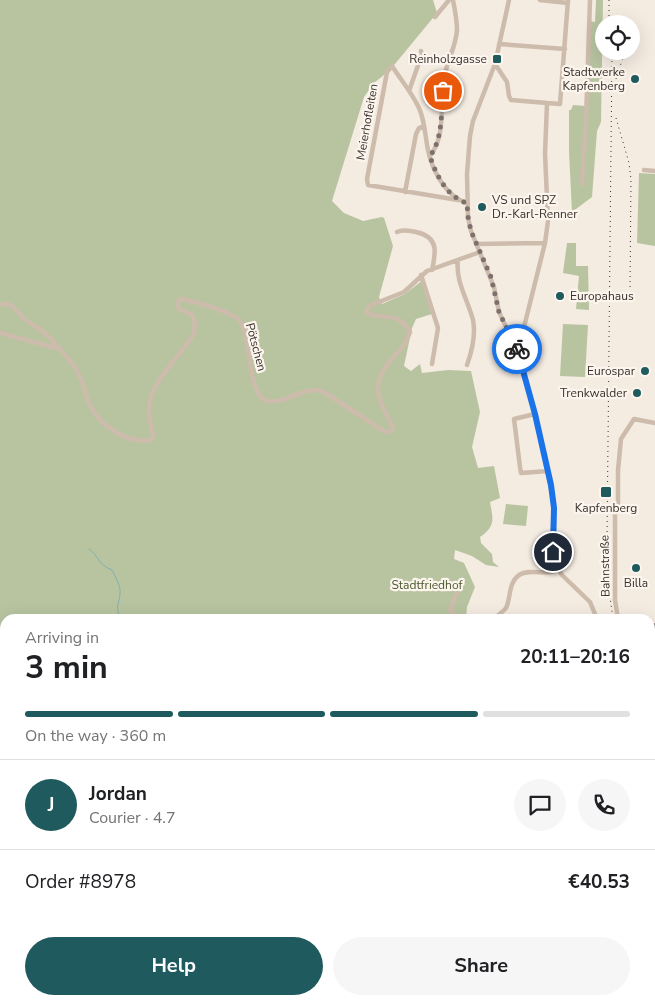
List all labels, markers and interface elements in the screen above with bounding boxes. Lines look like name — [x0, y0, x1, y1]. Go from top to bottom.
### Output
map controls — [595, 15, 640, 60]
button: locate — [595, 15, 640, 60]
place label: Reinholzgasse — [409, 51, 487, 67]
marker: Reinholzgasse — [491, 53, 503, 65]
place label: Stadtwerke Kapfenberg — [563, 64, 625, 94]
pin — [422, 70, 464, 112]
marker: Stadtwerke Kapfenberg — [629, 73, 641, 85]
icon: bag — [429, 77, 457, 105]
street label: Meierhofleiten — [352, 82, 382, 162]
place label: VS und SPZ Dr.-Karl-Renner — [491, 192, 578, 222]
marker: VS und SPZ Dr.-Karl-Renner — [476, 201, 488, 213]
place label: Europahaus — [570, 288, 634, 304]
marker: Europahaus — [554, 290, 566, 302]
street label: Pötschen — [242, 321, 270, 373]
courier — [492, 324, 542, 374]
icon: bike — [503, 335, 531, 363]
place label: Eurospar — [587, 363, 636, 379]
marker: Eurospar — [639, 365, 651, 377]
place label: Trenkwalder — [560, 385, 628, 401]
marker: Trenkwalder — [631, 387, 643, 399]
marker: Kapfenberg — [599, 485, 613, 499]
place label: Kapfenberg — [575, 500, 637, 516]
pin — [532, 531, 574, 573]
street label: Bahnstraße — [596, 535, 614, 597]
icon: home — [539, 538, 567, 566]
marker: Billa — [630, 562, 642, 574]
place label: Billa — [624, 575, 648, 591]
park label: Stadtfriedhof — [391, 577, 464, 593]
text: Arriving in — [25, 627, 99, 649]
text: 20:11–20:16 — [520, 644, 630, 670]
text: 3 min — [25, 646, 108, 689]
text: On the way · 360 m — [25, 725, 166, 747]
button: chat — [514, 779, 566, 831]
button: phone — [578, 779, 630, 831]
text: Jordan — [89, 781, 147, 807]
text: J — [48, 792, 54, 818]
text: Courier · 4.7 — [89, 807, 175, 829]
text: Order #8978 — [25, 869, 136, 895]
text: €40.53 — [568, 869, 630, 895]
button: Help — [25, 937, 323, 995]
button: Share — [333, 937, 630, 995]

